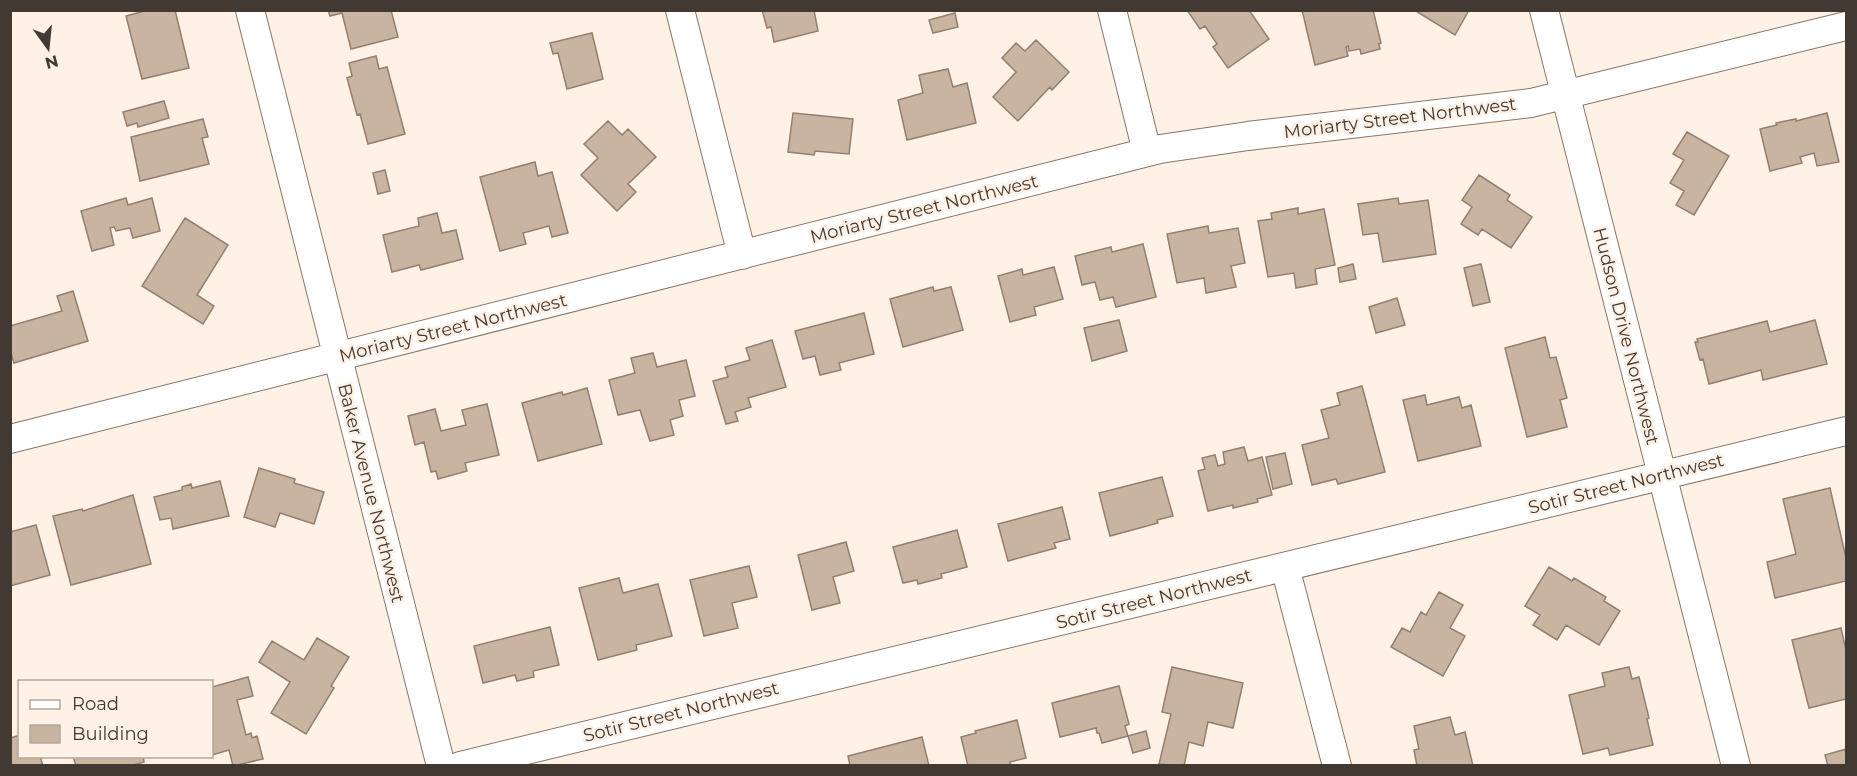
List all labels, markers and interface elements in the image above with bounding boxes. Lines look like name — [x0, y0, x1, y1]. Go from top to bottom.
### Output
north arrow — [18, 18, 78, 78]
text: N — [43, 51, 60, 73]
street label: Moriarty Street Northwest — [1283, 93, 1517, 143]
street label: Moriarty Street Northwest — [808, 170, 1040, 248]
street label: Hudson Drive Northwest — [1588, 225, 1664, 447]
street label: Moriarty Street Northwest — [337, 289, 569, 367]
street label: Baker Avenue Northwest — [333, 381, 409, 605]
street label: Sotir Street Northwest — [1526, 449, 1726, 519]
street label: Sotir Street Northwest — [1054, 564, 1254, 634]
street label: Sotir Street Northwest — [581, 677, 781, 747]
legend — [18, 680, 213, 758]
text: Road — [72, 693, 119, 715]
text: Building — [72, 723, 149, 745]

